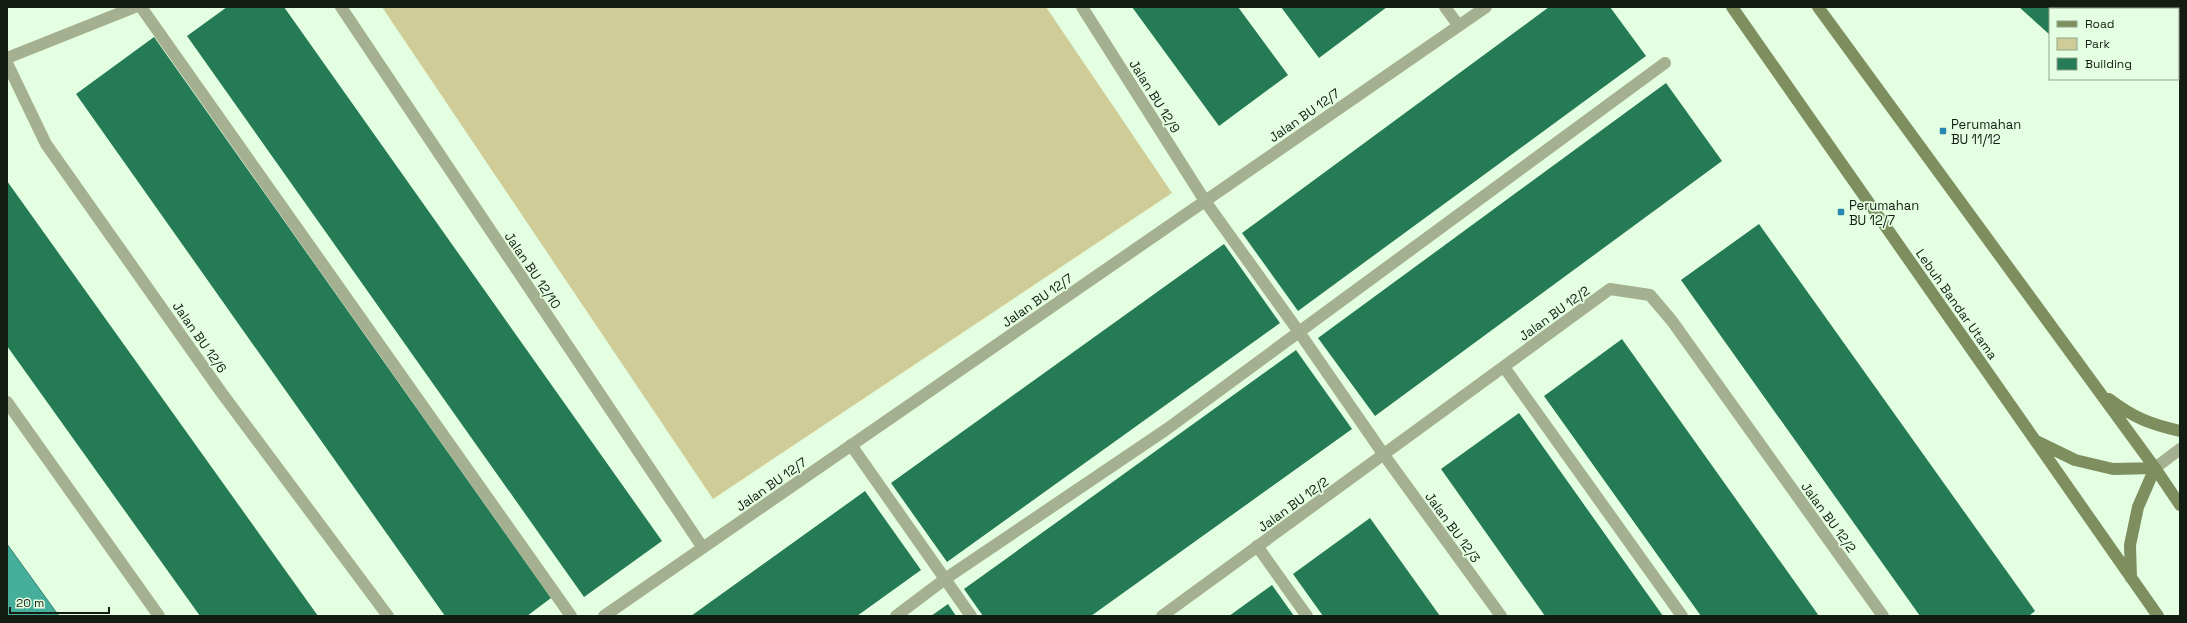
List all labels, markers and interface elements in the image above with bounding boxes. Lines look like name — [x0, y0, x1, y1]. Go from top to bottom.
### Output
legend — [2049, 8, 2179, 80]
text: Road — [2085, 16, 2114, 32]
text: Park — [2085, 36, 2110, 52]
street label: Jalan BU 12/9 — [1125, 56, 1184, 136]
text: Building — [2085, 56, 2132, 72]
street label: Jalan BU 12/7 — [1265, 85, 1343, 146]
place label: Perumahan BU 11/12 — [1951, 116, 2021, 148]
marker: Perumahan BU 11/12 — [1938, 126, 1948, 136]
place label: Perumahan BU 12/7 — [1849, 197, 1919, 229]
marker: Perumahan BU 12/7 — [1836, 207, 1846, 217]
street label: Jalan BU 12/10 — [501, 229, 565, 312]
street label: Lebuh Bandar Utama — [1912, 246, 2001, 363]
street label: Jalan BU 12/7 — [998, 270, 1076, 331]
street label: Jalan BU 12/2 — [1516, 282, 1593, 345]
street label: Jalan BU 12/6 — [169, 298, 231, 376]
street label: Jalan BU 12/7 — [732, 454, 810, 515]
street label: Jalan BU 12/2 — [1255, 473, 1332, 536]
street label: Jalan BU 12/2 — [1797, 479, 1860, 556]
street label: Jalan BU 12/3 — [1421, 489, 1484, 566]
scale bar — [10, 589, 109, 615]
text: 20 m — [16, 595, 44, 611]

